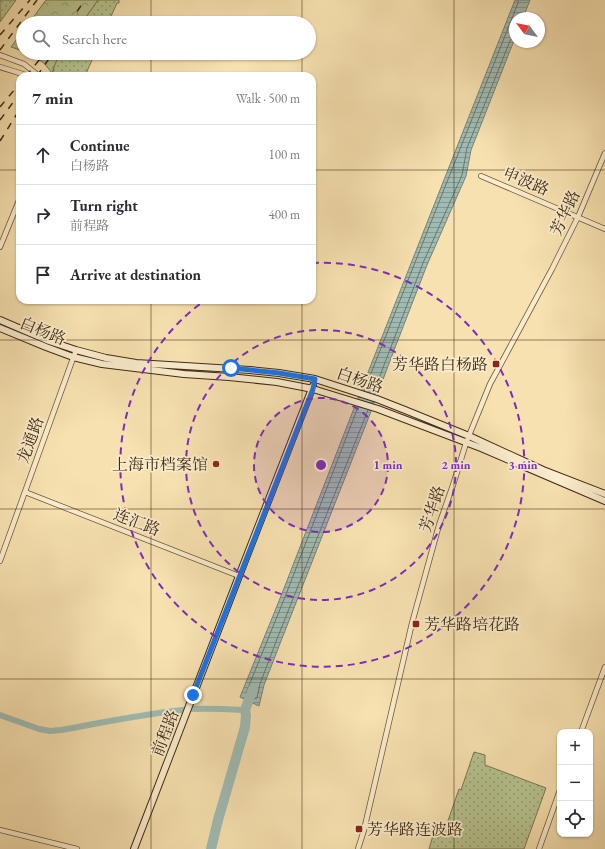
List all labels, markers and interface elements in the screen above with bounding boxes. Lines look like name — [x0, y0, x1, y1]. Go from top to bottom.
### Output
north arrow — [509, 12, 545, 48]
search box — [16, 16, 316, 60]
icon: search — [30, 27, 52, 49]
text: Search here — [62, 29, 127, 48]
text: 7 min — [32, 87, 73, 109]
text: Walk · 500 m — [236, 90, 300, 107]
text: Continue — [70, 136, 130, 155]
icon: ahead — [32, 144, 54, 166]
text: 100 m — [269, 146, 300, 163]
text: 白杨路 — [70, 157, 109, 174]
street label: 申波路 — [500, 162, 552, 200]
street label: 芳华路 — [545, 187, 585, 239]
text: Turn right — [70, 196, 138, 215]
icon: right — [32, 204, 54, 226]
text: 400 m — [269, 206, 300, 223]
text: 前程路 — [70, 217, 109, 234]
icon: arrive — [32, 264, 54, 286]
text: Arrive at destination — [70, 265, 201, 284]
street label: 白杨路 — [17, 312, 69, 350]
place label: 芳华路白杨路 — [392, 354, 488, 375]
route start — [222, 359, 240, 377]
marker: 芳华路白杨路 — [491, 359, 501, 369]
street label: 白杨路 — [334, 362, 386, 398]
street label: 龙通路 — [12, 414, 48, 466]
place label: 上海市档案馆 — [112, 454, 208, 475]
text: 1 min — [373, 457, 403, 473]
text: 2 min — [441, 457, 471, 473]
text: 3 min — [508, 457, 538, 473]
centre of rings — [314, 458, 328, 472]
marker: 上海市档案馆 — [211, 459, 221, 469]
street label: 芳华路 — [415, 483, 449, 535]
street label: 连汇路 — [111, 504, 163, 540]
place label: 芳华路培花路 — [424, 614, 520, 635]
marker: 芳华路培花路 — [411, 619, 421, 629]
route end — [184, 686, 202, 704]
street label: 前程路 — [147, 707, 183, 759]
map controls — [557, 729, 593, 837]
button: + — [557, 729, 593, 765]
button: − — [557, 765, 593, 801]
button: locate — [557, 801, 593, 837]
place label: 芳华路连波路 — [367, 819, 463, 840]
marker: 芳华路连波路 — [354, 824, 364, 834]

